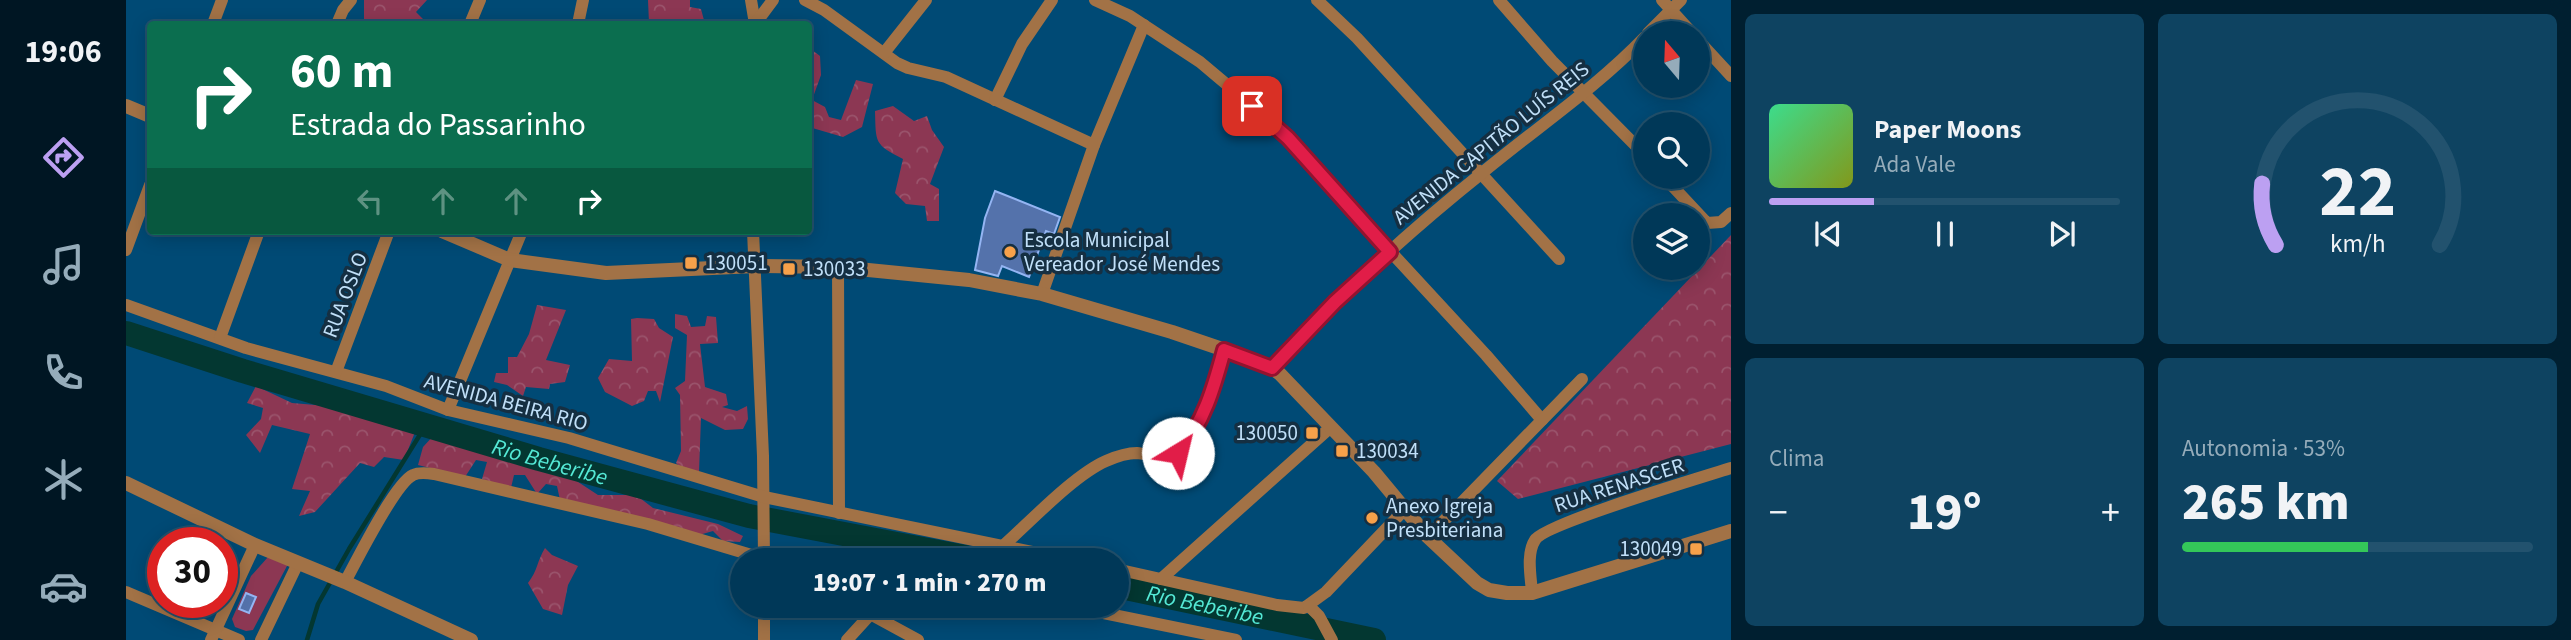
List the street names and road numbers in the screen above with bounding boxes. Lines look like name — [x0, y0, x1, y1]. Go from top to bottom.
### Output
street label: AVENIDA CAPITÃO LUÍS REIS — [1386, 54, 1596, 232]
street label: RUA OSLO — [315, 248, 375, 342]
street label: AVENIDA BEIRA RIO — [421, 366, 591, 438]
street label: RUA RENASCER — [1550, 450, 1688, 520]

